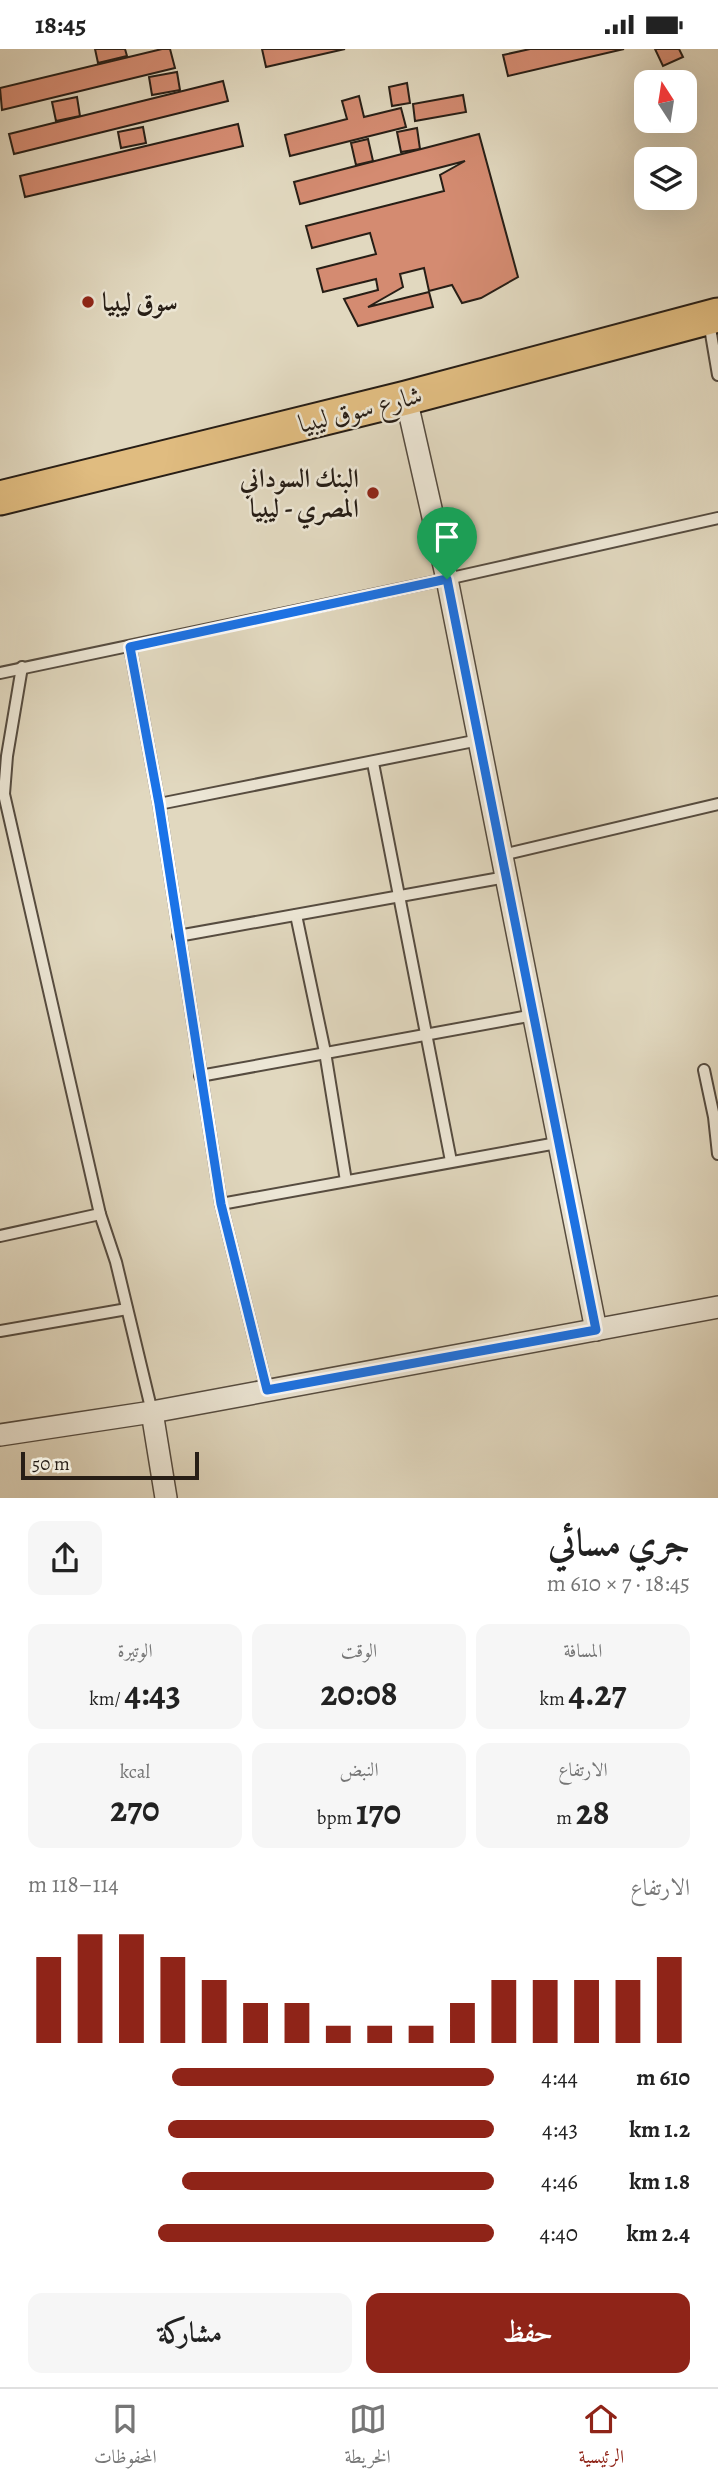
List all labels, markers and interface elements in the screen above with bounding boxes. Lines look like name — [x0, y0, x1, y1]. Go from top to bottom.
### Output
text: 18:45 — [35, 7, 86, 42]
north arrow — [634, 70, 696, 133]
map controls — [634, 70, 697, 210]
button: layers — [634, 147, 697, 210]
place label: سوق ليبيا — [102, 285, 178, 320]
marker: سوق ليبيا — [80, 294, 96, 310]
street label: شارع سوق ليبيا — [294, 377, 427, 446]
place label: البنك السوداني المصري - ليبيا — [239, 461, 359, 530]
marker: البنك السوداني المصري - ليبيا — [365, 485, 381, 501]
pin — [417, 507, 477, 579]
icon: arrive — [428, 518, 466, 556]
scale bar — [21, 1449, 200, 1481]
text: 50 m — [32, 1451, 70, 1477]
text: جري مسائي — [548, 1516, 690, 1568]
button: share — [28, 1521, 102, 1595]
text: 18:45 · 7 × 610 m — [547, 1568, 690, 1599]
text: الوتيرة — [117, 1638, 153, 1664]
text: الوقت — [341, 1638, 377, 1664]
text: المسافة — [564, 1638, 602, 1664]
text: 4:43 — [125, 1669, 181, 1717]
text: 20:08 — [320, 1669, 398, 1717]
text: 4.27 — [569, 1669, 626, 1717]
text: /km — [89, 1686, 125, 1712]
text: km — [540, 1686, 569, 1712]
text: النبض — [339, 1757, 379, 1783]
text: الارتفاع — [558, 1757, 608, 1783]
text: kcal — [120, 1759, 150, 1785]
text: 270 — [110, 1785, 160, 1833]
text: 170 — [356, 1788, 401, 1836]
text: 28 — [576, 1788, 610, 1836]
text: bpm — [317, 1805, 356, 1831]
text: m — [556, 1805, 576, 1831]
text: 114–118 m — [28, 1869, 119, 1900]
text: الارتفاع — [630, 1872, 690, 1903]
text: 4:44 — [541, 2062, 578, 2093]
text: 610 m — [636, 2062, 690, 2093]
text: 4:43 — [542, 2114, 578, 2145]
text: 1.2 km — [629, 2114, 690, 2145]
text: 4:46 — [541, 2166, 578, 2197]
text: 1.8 km — [629, 2166, 690, 2197]
text: 4:40 — [539, 2218, 578, 2249]
text: 2.4 km — [627, 2218, 690, 2249]
button: مشاركة — [28, 2293, 352, 2373]
button: حفظ — [366, 2293, 690, 2373]
tab: المحفوظات — [94, 2400, 157, 2475]
tab: الخريطة — [344, 2400, 391, 2475]
tab: الرئيسية — [578, 2400, 624, 2475]

